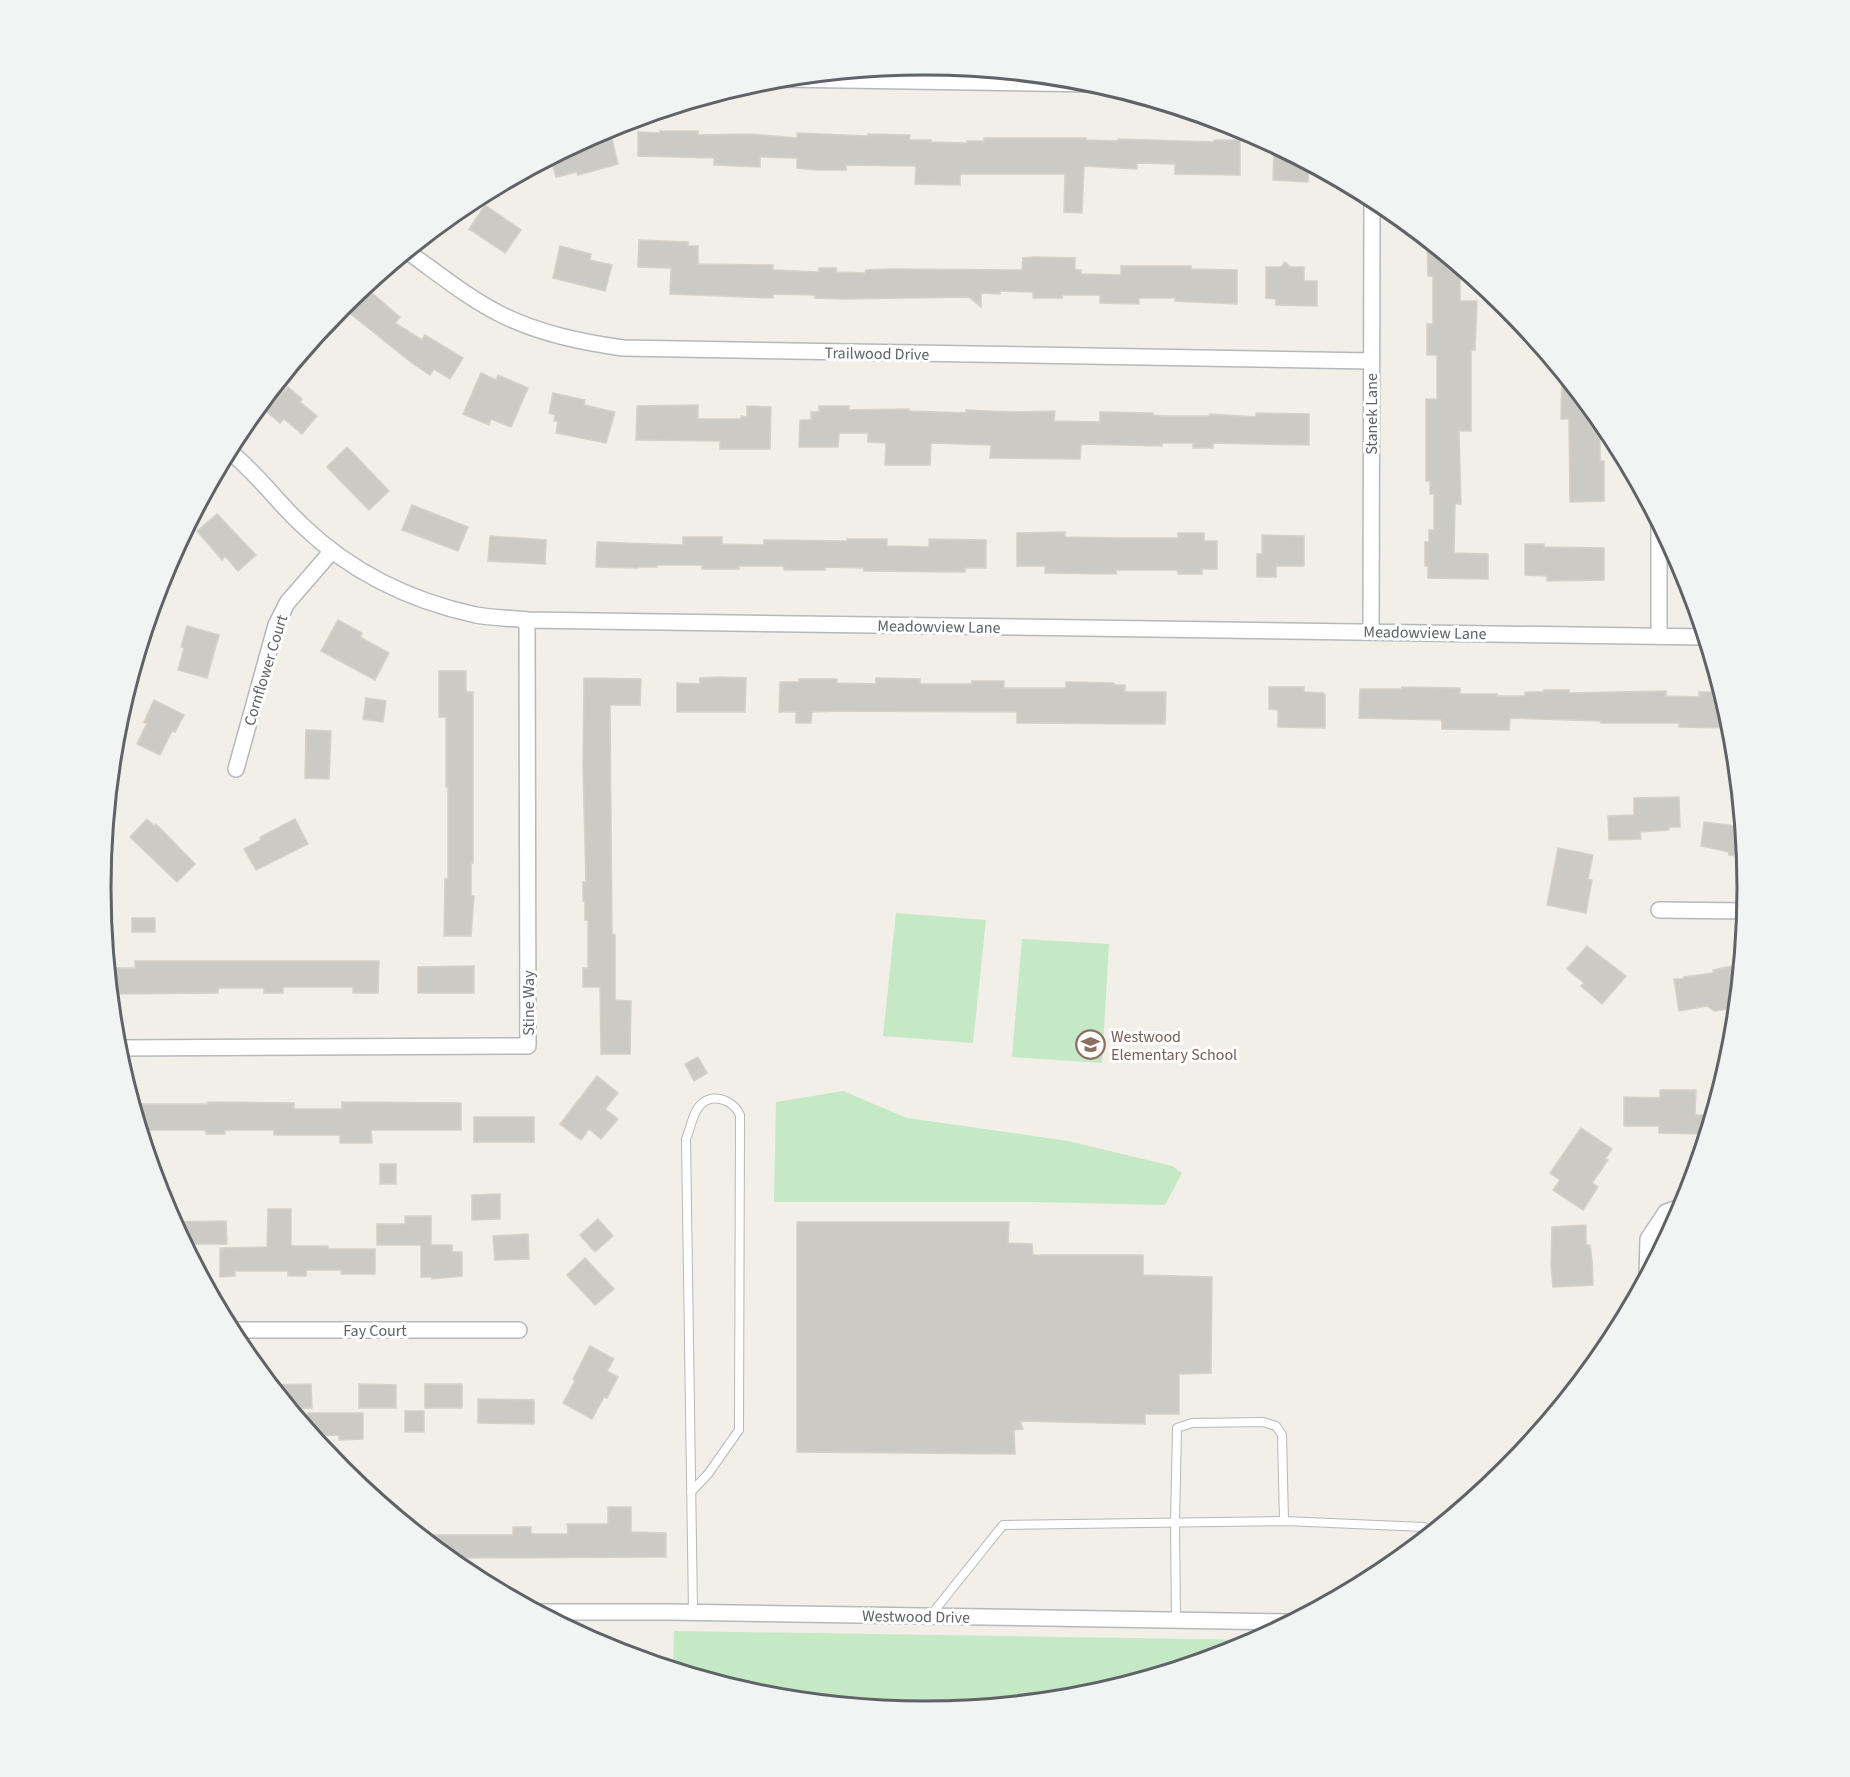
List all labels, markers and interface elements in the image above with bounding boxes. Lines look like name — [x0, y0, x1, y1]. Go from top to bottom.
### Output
street label: Trailwood Drive — [824, 342, 930, 366]
street label: Stanek Lane — [1361, 373, 1383, 455]
street label: Cornflower Court — [239, 611, 293, 729]
street label: Meadowview Lane — [877, 615, 1001, 639]
street label: Meadowview Lane — [1363, 621, 1487, 645]
street label: Stine Way — [518, 970, 540, 1036]
place label: Westwood Elementary School — [1111, 1026, 1237, 1066]
school or university icon: Westwood Elementary School — [1074, 1029, 1106, 1061]
street label: Fay Court — [343, 1320, 407, 1342]
street label: Westwood Drive — [862, 1605, 970, 1629]

